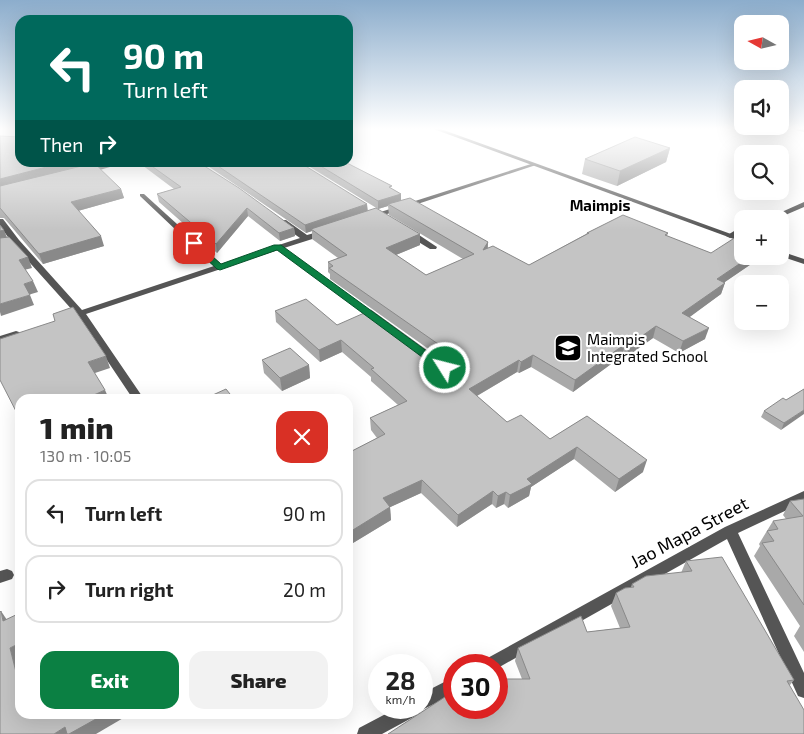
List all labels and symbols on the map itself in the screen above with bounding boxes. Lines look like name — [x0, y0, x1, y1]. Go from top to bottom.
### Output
north arrow — [734, 15, 789, 70]
district label: Maimpis — [570, 196, 630, 214]
pin — [173, 222, 215, 264]
place label: Maimpis Integrated School — [587, 330, 708, 365]
school or university icon: Maimpis Integrated School — [553, 333, 583, 363]
position arrow — [418, 341, 470, 393]
street label: Jao Mapa Street — [626, 492, 752, 572]
speed limit sign: 30 — [443, 654, 508, 719]

